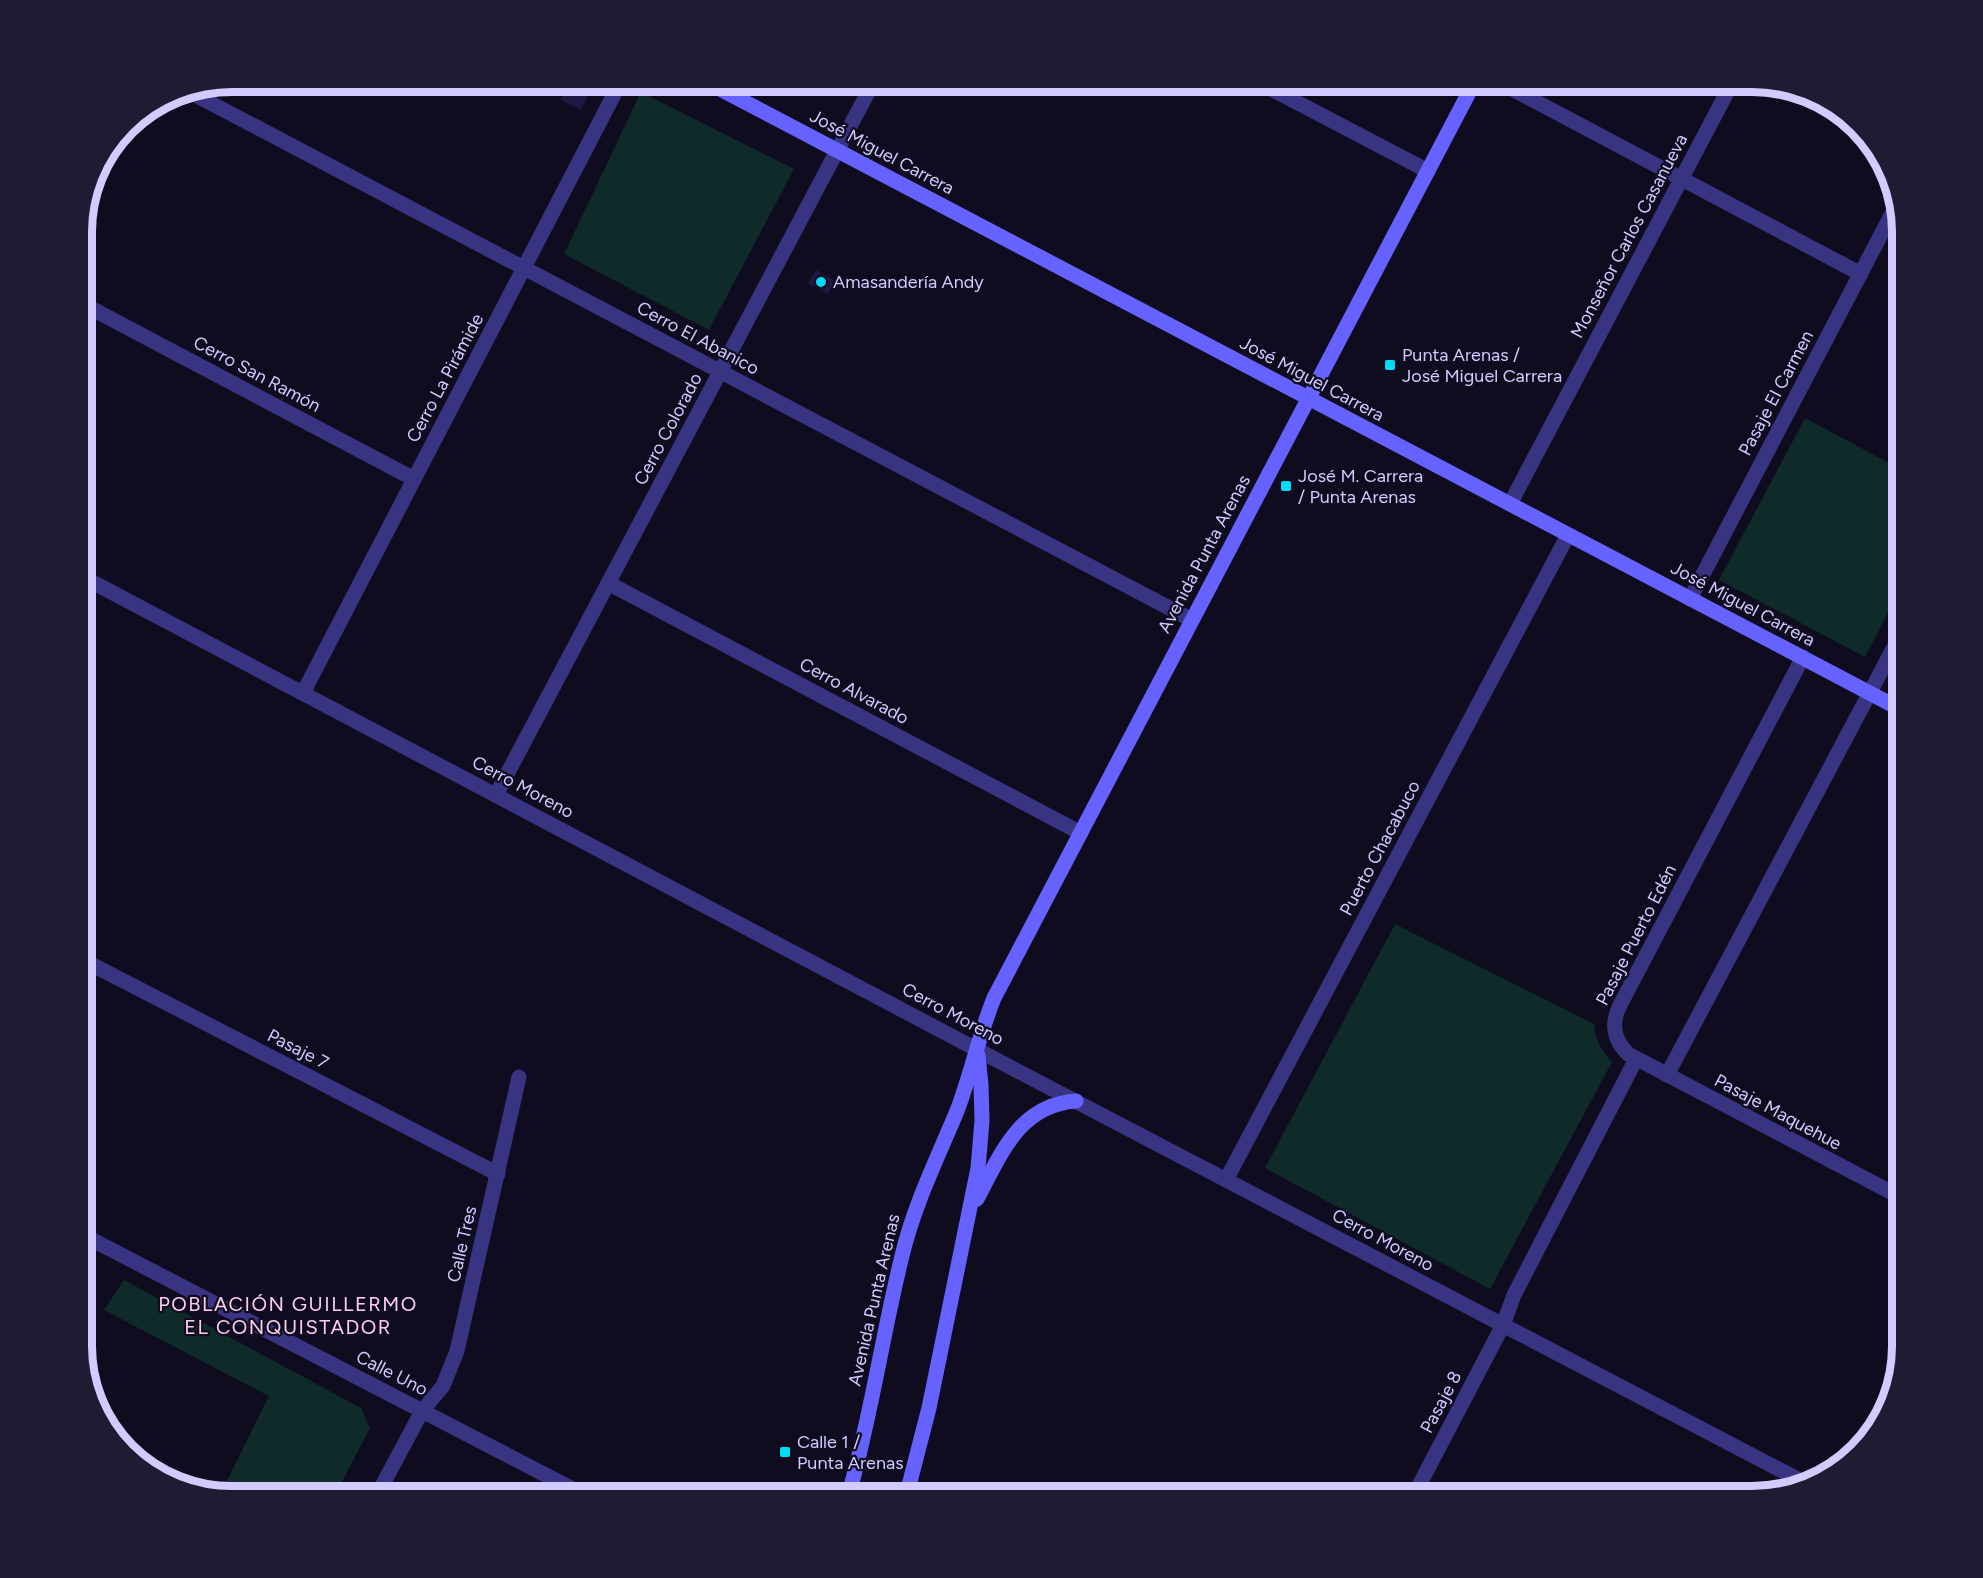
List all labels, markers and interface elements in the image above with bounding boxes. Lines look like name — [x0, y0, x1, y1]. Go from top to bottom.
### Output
street label: José Miguel Carrera — [806, 105, 958, 199]
street label: Monseñor Carlos Casanueva — [1566, 130, 1692, 342]
place label: Amasandería Andy — [833, 271, 984, 293]
marker: Amasandería Andy — [814, 275, 828, 289]
street label: Cerro El Abanico — [633, 297, 763, 379]
street label: Cerro La Pirámide — [402, 310, 488, 446]
street label: Pasaje El Carmen — [1734, 327, 1818, 459]
street label: Cerro San Ramón — [190, 331, 324, 417]
street label: José Miguel Carrera — [1236, 332, 1388, 426]
place label: Punta Arenas / José Miguel Carrera — [1402, 344, 1562, 387]
marker: Punta Arenas / José Miguel Carrera — [1383, 358, 1397, 372]
street label: Cerro Colorado — [629, 369, 707, 489]
place label: José M. Carrera / Punta Arenas — [1298, 465, 1423, 508]
street label: Avenida Punta Arenas — [1153, 471, 1255, 637]
marker: José M. Carrera / Punta Arenas — [1279, 479, 1293, 493]
street label: José Miguel Carrera — [1667, 557, 1819, 651]
street label: Cerro Alvarado — [796, 653, 912, 729]
street label: Cerro Moreno — [468, 751, 578, 823]
street label: Puerto Chacabuco — [1335, 777, 1425, 919]
street label: Pasaje Puerto Edén — [1591, 861, 1681, 1009]
street label: Cerro Moreno — [898, 978, 1008, 1050]
street label: Pasaje 7 — [264, 1024, 333, 1074]
street label: Pasaje Maquehue — [1711, 1069, 1845, 1155]
street label: Calle Tres — [443, 1204, 481, 1284]
street label: Cerro Moreno — [1328, 1204, 1438, 1276]
street label: Avenida Punta Arenas — [843, 1212, 905, 1388]
district label: POBLACIÓN GUILLERMO EL CONQUISTADOR — [158, 1292, 418, 1339]
street label: Calle Uno — [352, 1346, 432, 1400]
street label: Pasaje 8 — [1416, 1367, 1466, 1437]
place label: Calle 1 / Punta Arenas — [797, 1431, 904, 1474]
marker: Calle 1 / Punta Arenas — [778, 1445, 792, 1459]

